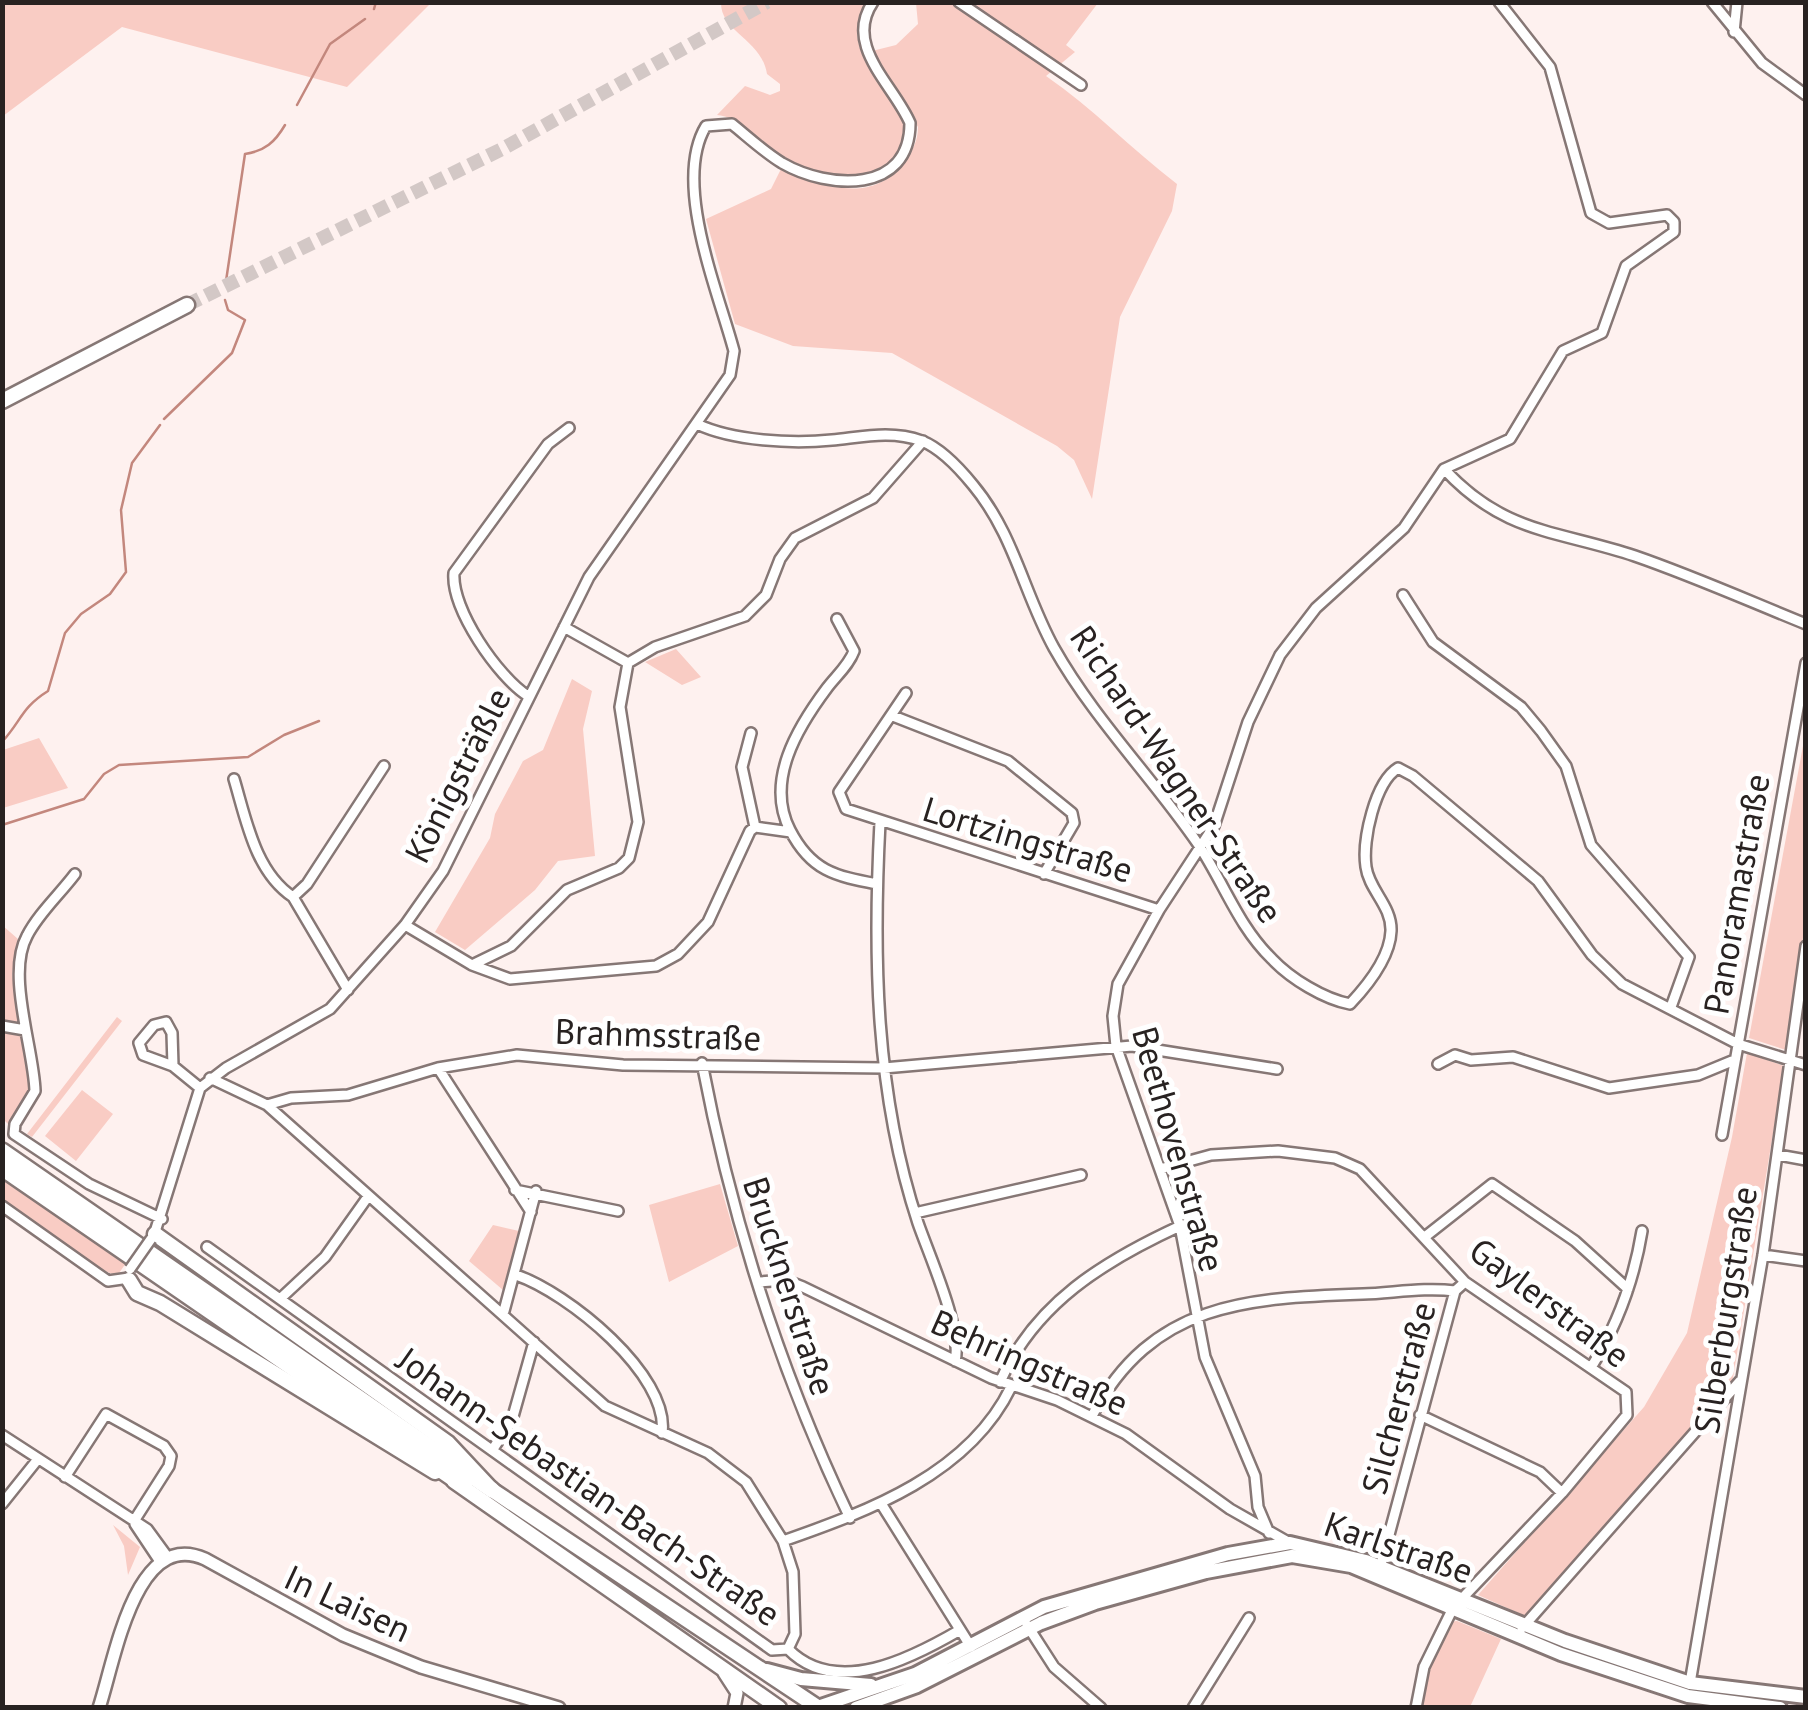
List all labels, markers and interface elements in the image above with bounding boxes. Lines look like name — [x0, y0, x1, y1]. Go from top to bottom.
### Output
street label: Richard-Wagner-Straße — [1060, 616, 1294, 932]
street label: Königsträßle — [393, 680, 521, 870]
street label: Panoramastraße — [1692, 770, 1780, 1018]
street label: Lortzingstraße — [918, 785, 1138, 893]
street label: Brahmsstraße — [554, 1007, 762, 1061]
street label: Beethovenstraße — [1122, 1021, 1236, 1277]
street label: Brucknerstraße — [733, 1171, 847, 1401]
street label: Silberburgstraße — [1683, 1183, 1767, 1437]
street label: Gaylerstraße — [1461, 1227, 1639, 1377]
street label: Silcherstraße — [1350, 1297, 1446, 1499]
street label: Behringstraße — [924, 1298, 1136, 1426]
street label: Johann-Sebastian-Bach-Straße — [387, 1335, 790, 1636]
street label: Karlstraße — [1319, 1500, 1479, 1594]
street label: In Laisen — [277, 1554, 419, 1652]

